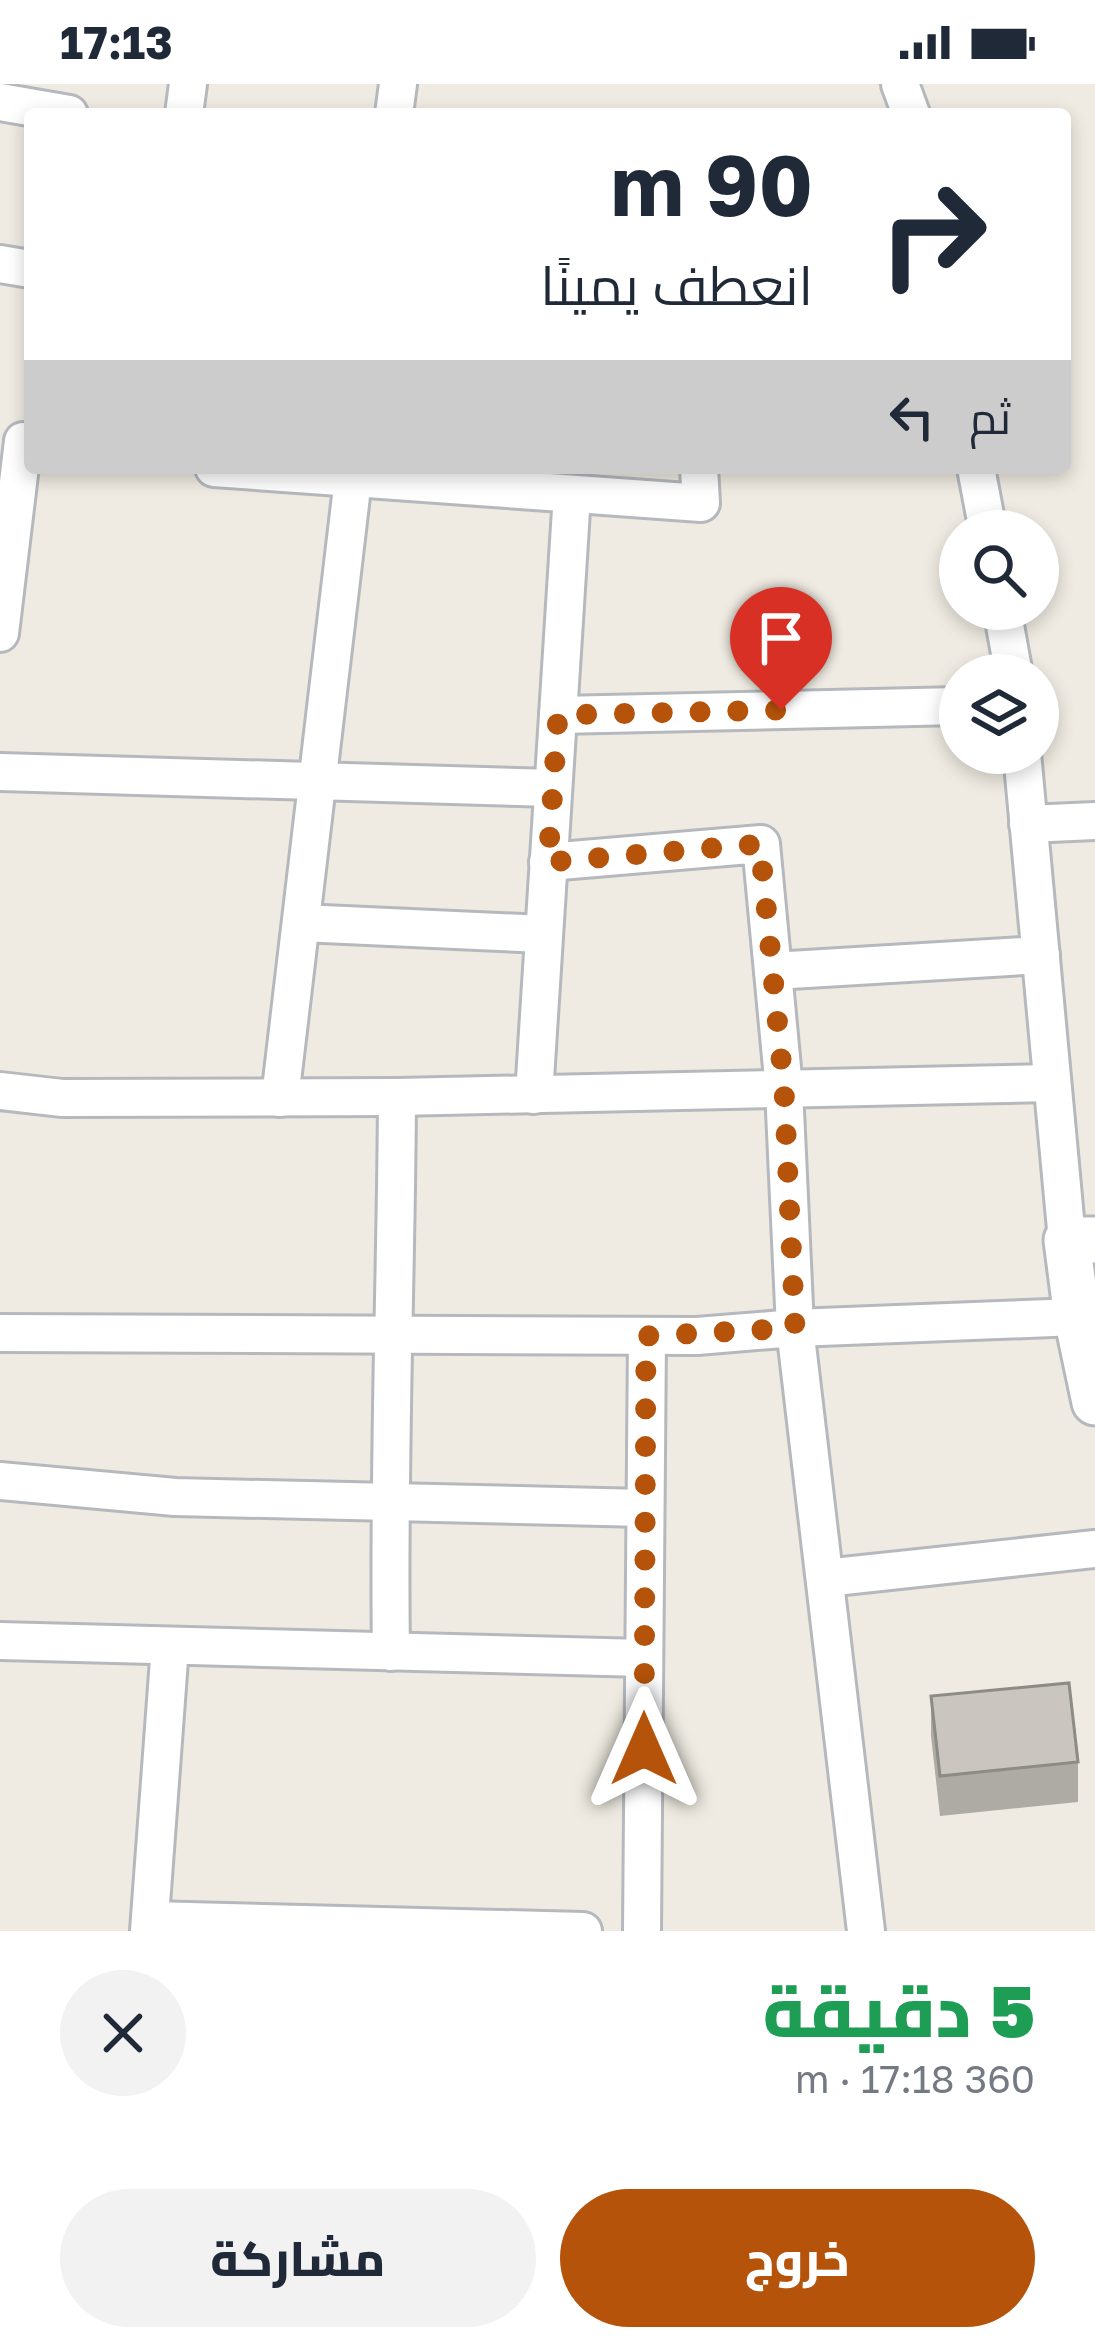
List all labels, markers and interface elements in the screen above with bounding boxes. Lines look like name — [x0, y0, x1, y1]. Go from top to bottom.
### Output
text: 17:13 — [60, 15, 173, 69]
text: 90 m — [611, 134, 813, 234]
icon: right — [855, 156, 1011, 312]
text: انعطف يمينًا — [540, 252, 813, 317]
icon: left — [879, 384, 945, 450]
text: ثم — [969, 390, 1011, 444]
map controls — [939, 510, 1059, 774]
button: search — [939, 510, 1059, 630]
pin — [730, 587, 832, 710]
icon: arrive — [748, 605, 814, 671]
button: layers — [939, 654, 1059, 774]
position arrow — [581, 1686, 707, 1812]
text: 5 دقيقة — [763, 1966, 1035, 2053]
button: close — [60, 1970, 186, 2096]
text: 360 m · 17:18 — [795, 2055, 1035, 2102]
button: مشاركة — [60, 2189, 536, 2327]
button: خروج — [560, 2189, 1035, 2327]

